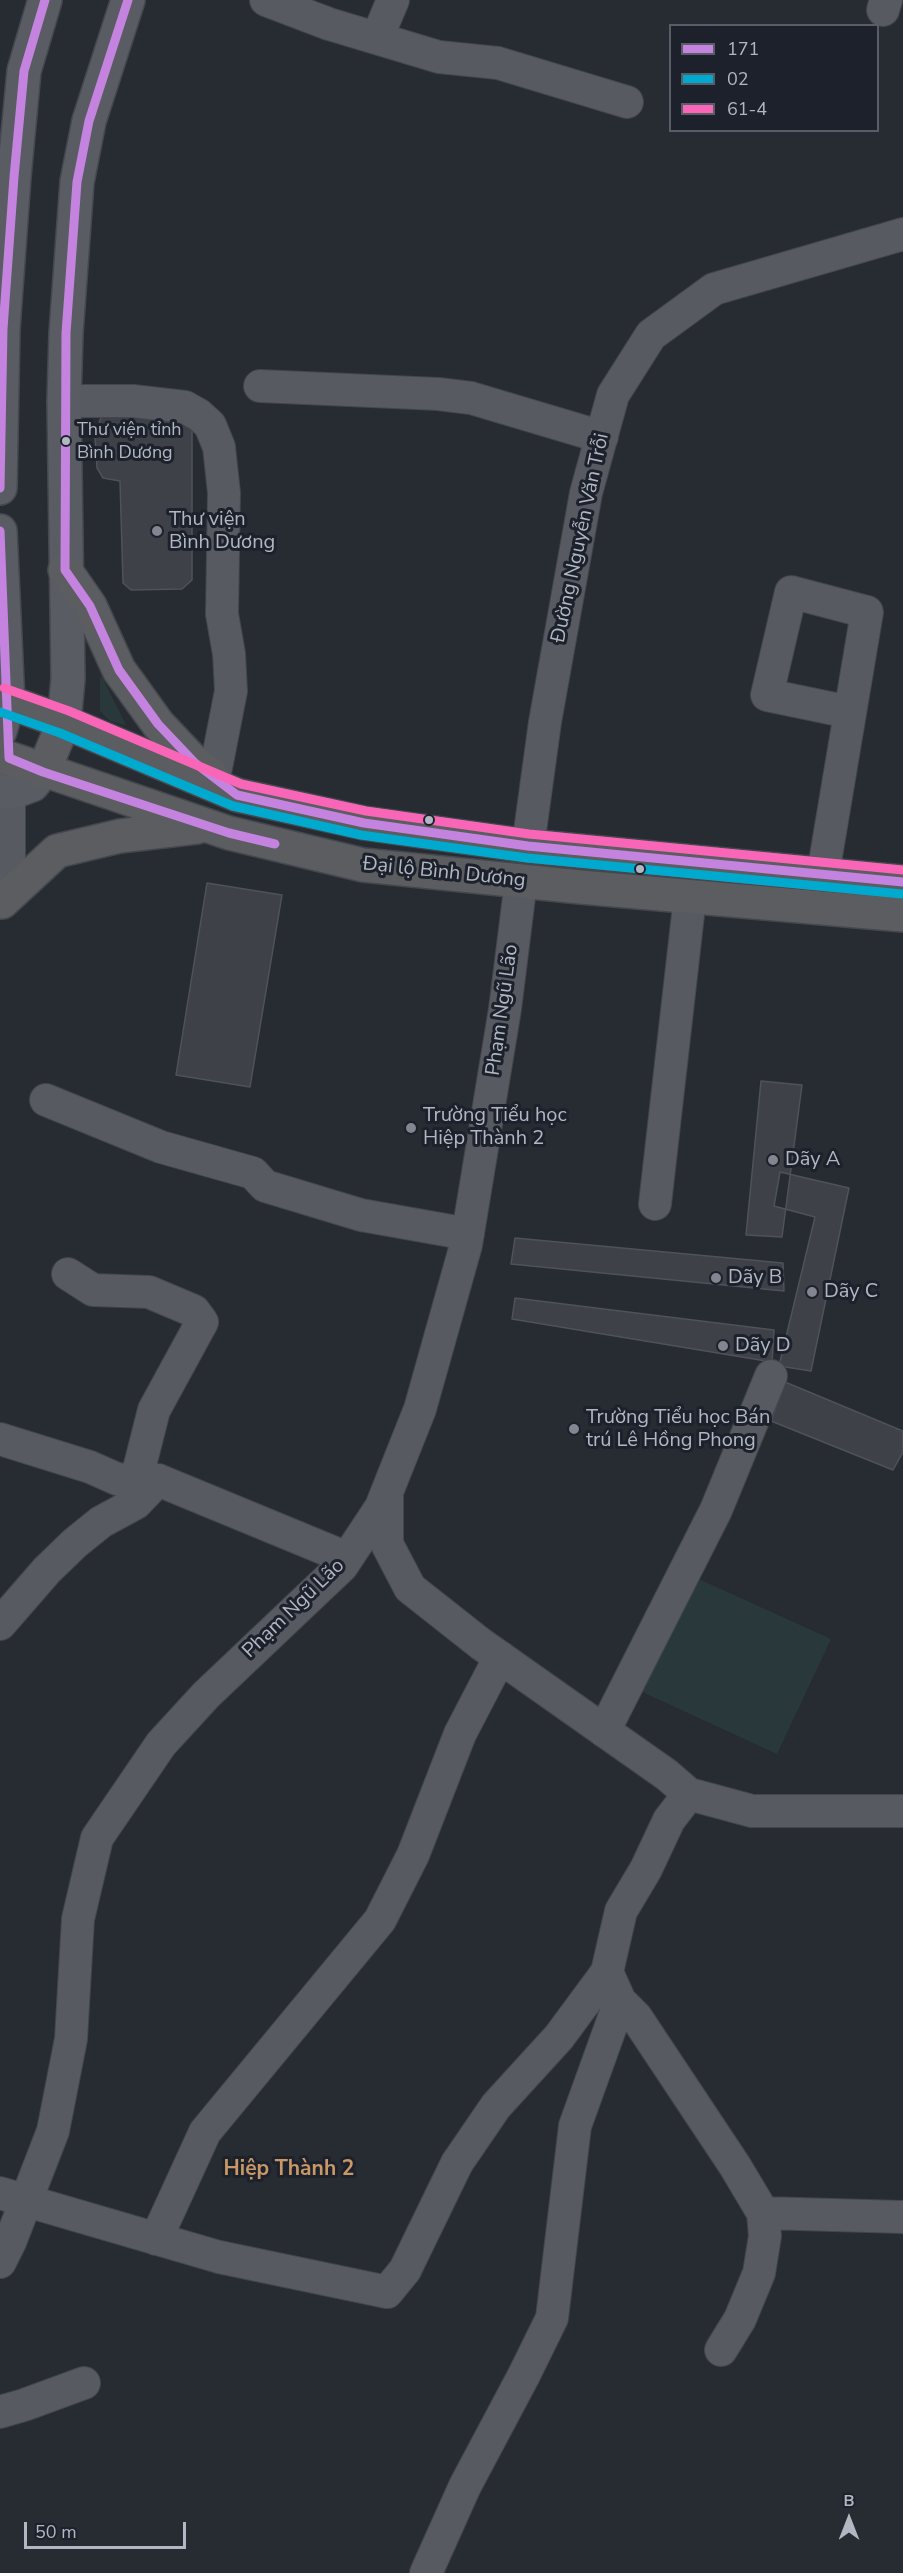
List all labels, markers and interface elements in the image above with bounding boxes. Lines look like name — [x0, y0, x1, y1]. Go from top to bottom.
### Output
legend — [669, 24, 879, 132]
text: 171 — [727, 37, 759, 61]
text: 02 — [727, 67, 749, 91]
text: 61-4 — [727, 97, 767, 121]
place label: Thư viện tỉnh Bình Dương — [77, 420, 182, 462]
street label: Đường Nguyễn Văn Trỗi — [547, 431, 615, 645]
marker: Thư viện tỉnh Bình Dương — [60, 435, 72, 447]
place label: Thư viện Bình Dương — [169, 508, 275, 555]
marker: Thư viện Bình Dương — [150, 524, 164, 538]
unlabelled marker — [423, 814, 435, 826]
street label: Đại lộ Bình Dương — [361, 853, 527, 893]
unlabelled marker — [634, 863, 646, 875]
street label: Phạm Ngũ Lão — [482, 943, 524, 1077]
place label: Trường Tiểu học Hiệp Thành 2 — [423, 1104, 567, 1151]
marker: Trường Tiểu học Hiệp Thành 2 — [404, 1121, 418, 1135]
place label: Dãy A — [785, 1148, 840, 1172]
marker: Dãy A — [766, 1153, 780, 1167]
place label: Dãy B — [728, 1266, 782, 1290]
marker: Dãy B — [709, 1271, 723, 1285]
place label: Dãy C — [824, 1280, 878, 1304]
marker: Dãy C — [805, 1285, 819, 1299]
place label: Dãy D — [735, 1334, 791, 1358]
marker: Dãy D — [716, 1339, 730, 1353]
place label: Trường Tiểu học Bán trú Lê Hồng Phong — [586, 1406, 770, 1453]
marker: Trường Tiểu học Bán trú Lê Hồng Phong — [567, 1422, 581, 1436]
street label: Phạm Ngũ Lão — [238, 1554, 350, 1664]
district label: Hiệp Thành 2 — [224, 2157, 354, 2183]
north arrow — [819, 2489, 879, 2549]
text: B — [843, 2490, 855, 2512]
scale bar — [27, 2510, 189, 2548]
text: 50 m — [35, 2520, 77, 2544]

